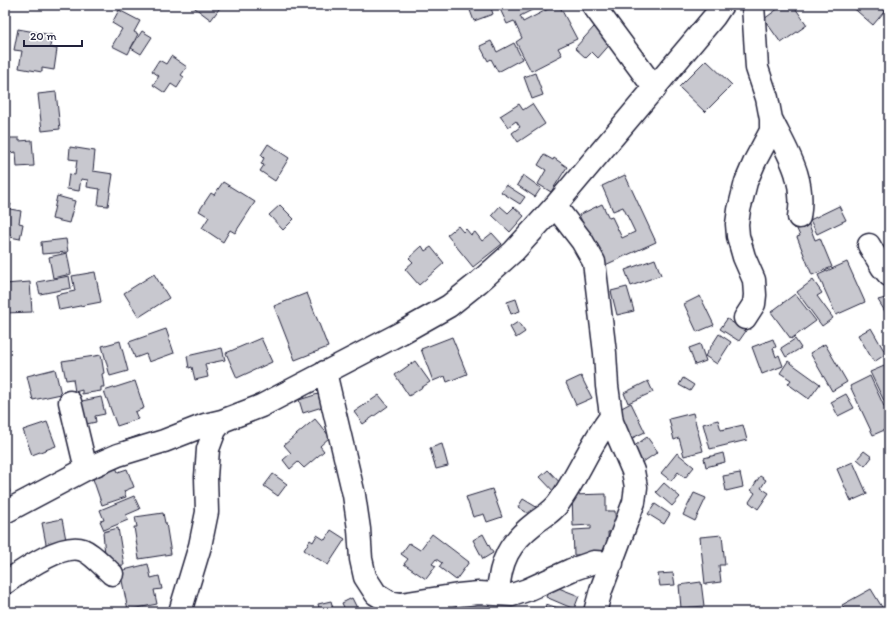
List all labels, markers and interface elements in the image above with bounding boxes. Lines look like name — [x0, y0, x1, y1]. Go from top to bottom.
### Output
scale bar — [24, 22, 82, 48]
text: 20 m — [30, 29, 57, 43]

